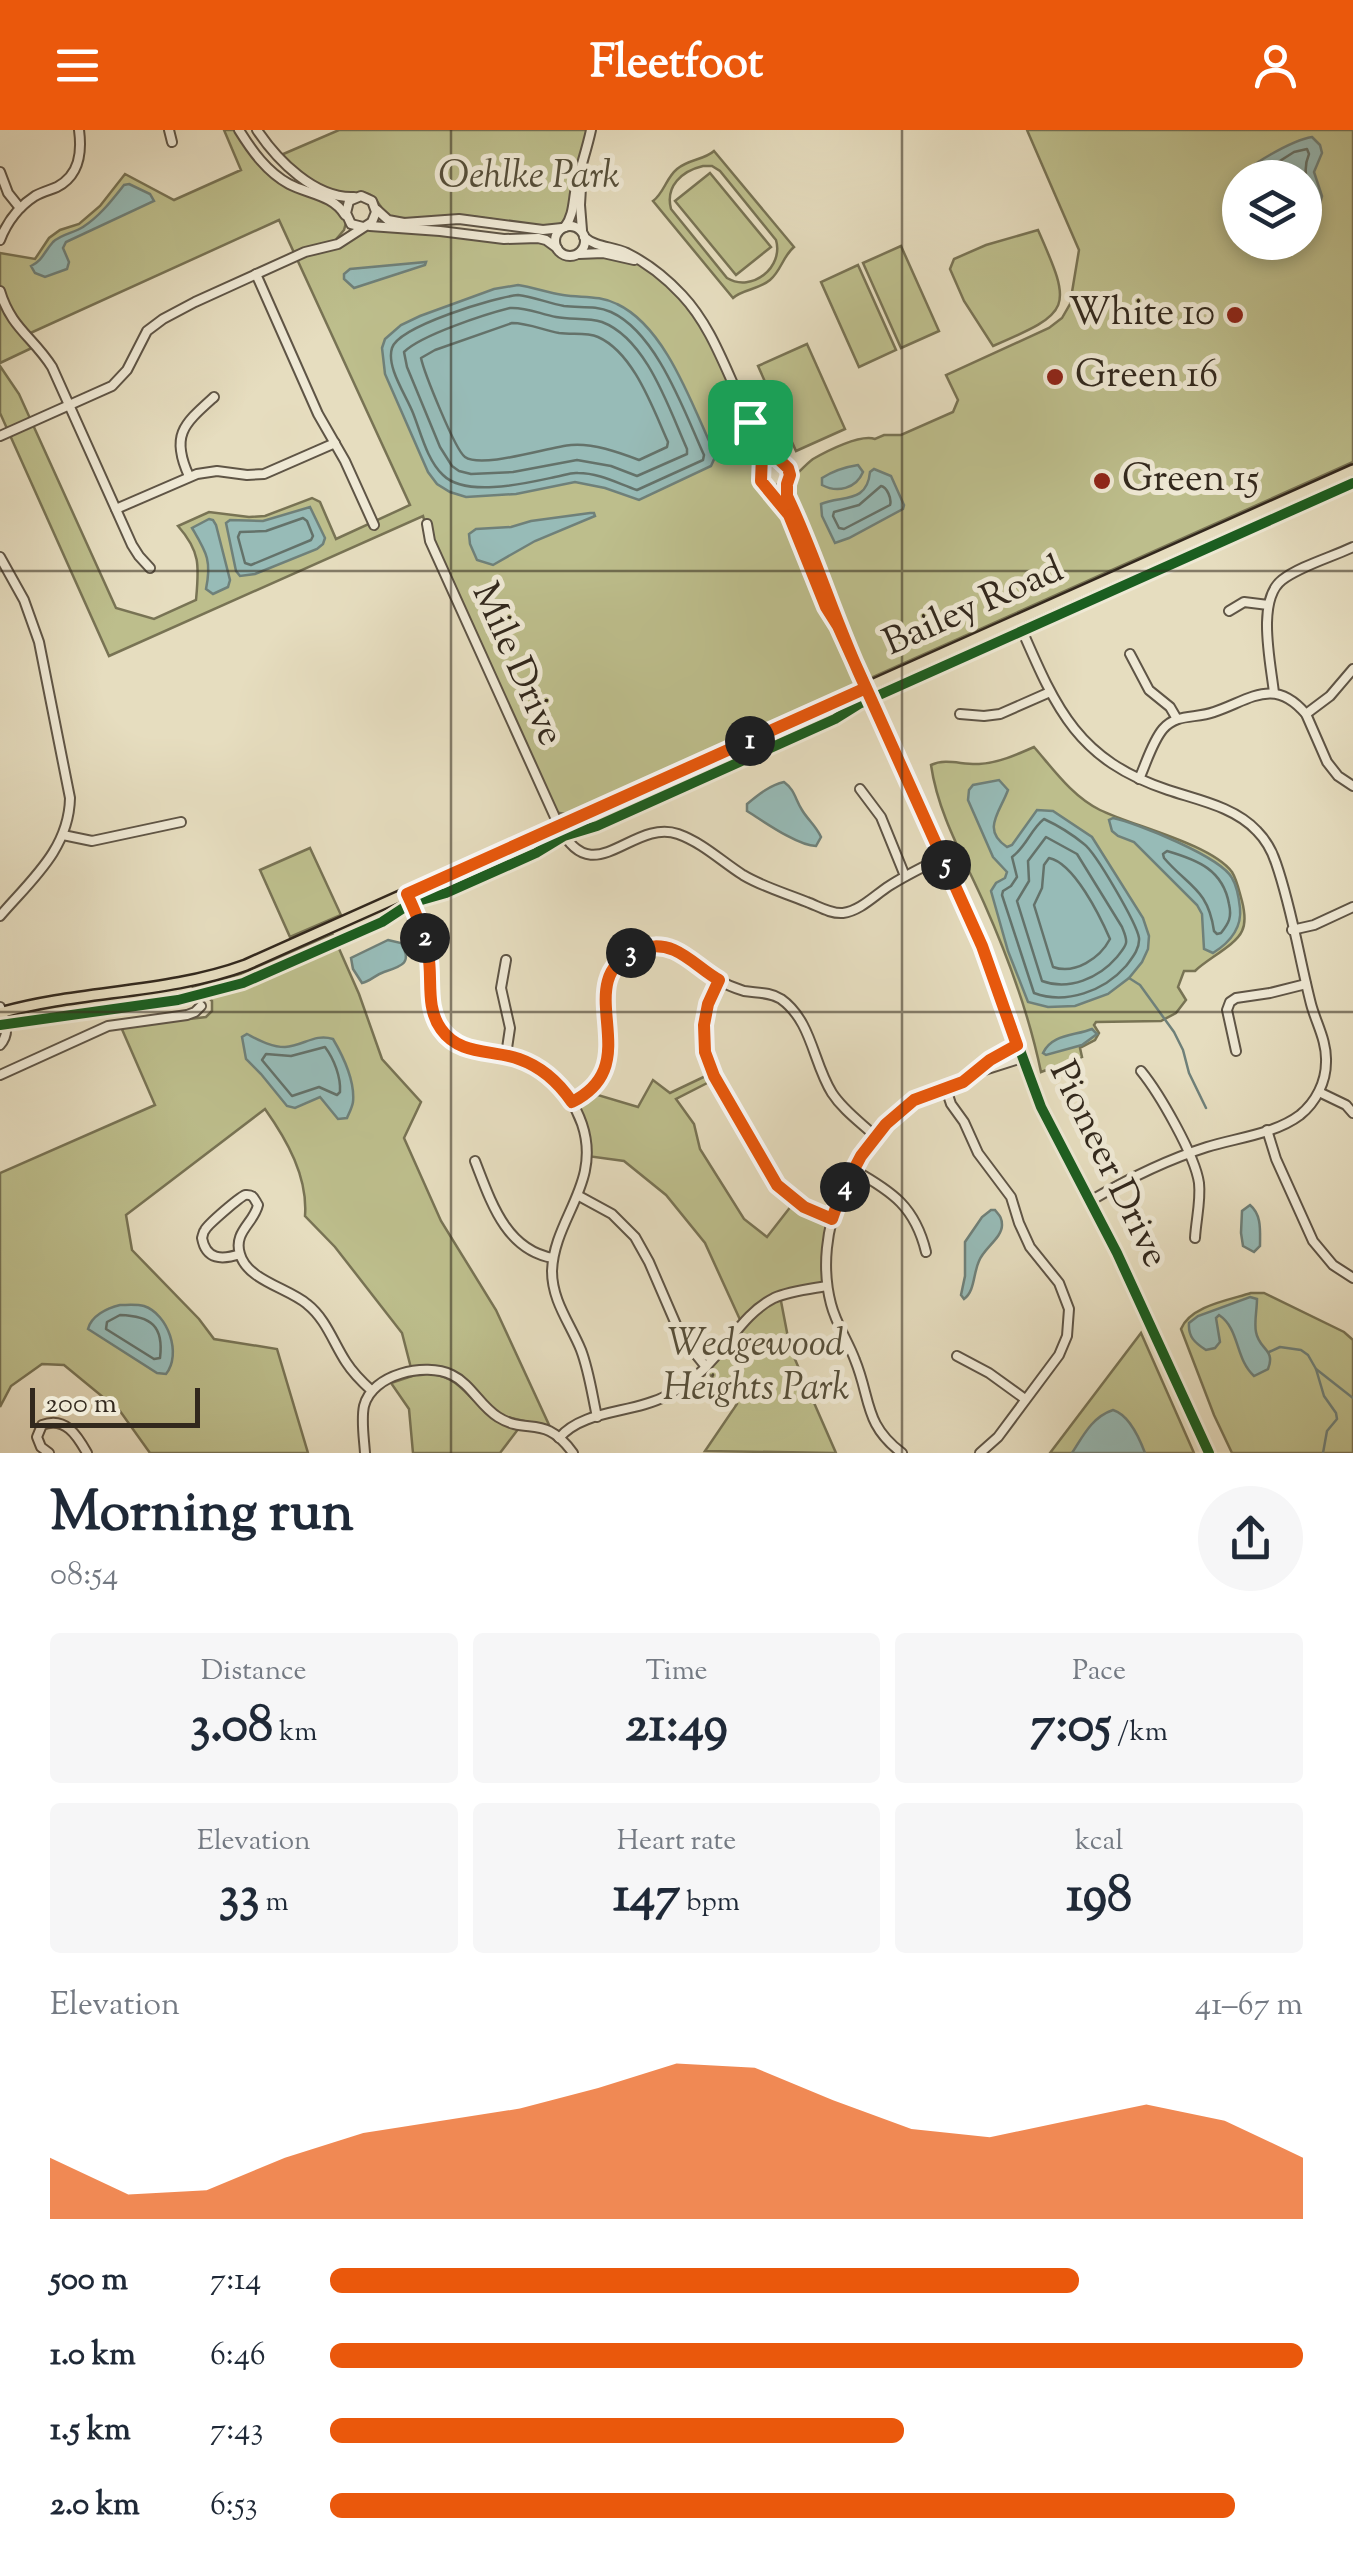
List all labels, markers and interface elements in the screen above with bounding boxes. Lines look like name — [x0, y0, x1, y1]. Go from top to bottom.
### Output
text: Fleetfoot — [590, 33, 763, 98]
icon: menu — [50, 38, 105, 93]
icon: person — [1248, 38, 1303, 93]
park label: Oehlke Park — [438, 151, 620, 205]
map controls — [1222, 160, 1322, 260]
button: layers — [1222, 160, 1322, 260]
place label: White 10 — [1068, 288, 1215, 342]
marker: White 10 — [1224, 304, 1246, 326]
place label: Green 16 — [1075, 350, 1218, 404]
marker: Green 16 — [1044, 366, 1066, 388]
pin — [708, 380, 793, 465]
icon: arrive — [723, 395, 778, 450]
place label: Green 15 — [1122, 454, 1259, 508]
marker: Green 15 — [1091, 470, 1113, 492]
street label: Bailey Road — [875, 544, 1073, 672]
street label: Mile Drive — [456, 575, 576, 755]
pin: 1 — [725, 716, 775, 766]
text: 1 — [745, 721, 755, 761]
pin: 5 — [921, 840, 971, 890]
text: 5 — [941, 845, 951, 885]
pin: 2 — [400, 913, 450, 963]
text: 2 — [418, 918, 432, 958]
pin: 3 — [606, 928, 656, 978]
text: 3 — [625, 933, 637, 973]
street label: Pioneer Drive — [1034, 1053, 1180, 1277]
pin: 4 — [820, 1162, 870, 1212]
text: 4 — [838, 1167, 852, 1207]
park label: Wedgewood Heights Park — [663, 1319, 849, 1417]
scale bar — [30, 1383, 200, 1428]
text: 200 m — [45, 1385, 117, 1425]
text: Morning run — [50, 1476, 354, 1555]
button: share — [1198, 1486, 1303, 1591]
text: 08:54 — [50, 1553, 118, 1599]
text: Distance — [201, 1652, 307, 1692]
text: Time — [645, 1652, 708, 1692]
text: Pace — [1072, 1652, 1126, 1692]
text: 3.08 — [190, 1692, 273, 1764]
text: 21:49 — [625, 1692, 728, 1764]
text: 7:05 — [1030, 1692, 1111, 1764]
text: km — [273, 1713, 317, 1753]
text: /km — [1111, 1713, 1168, 1753]
text: Elevation — [197, 1822, 311, 1862]
text: Heart rate — [617, 1822, 736, 1862]
text: kcal — [1075, 1822, 1123, 1862]
text: 33 — [219, 1862, 259, 1934]
text: 147 — [613, 1862, 680, 1934]
text: 198 — [1066, 1862, 1132, 1934]
text: m — [259, 1883, 289, 1923]
text: bpm — [680, 1883, 740, 1923]
text: Elevation — [50, 1983, 180, 2029]
text: 41–67 m — [1195, 1983, 1303, 2029]
text: 500 m — [50, 2258, 128, 2304]
text: 7:14 — [210, 2258, 261, 2304]
text: 1.0 km — [50, 2333, 136, 2379]
text: 6:46 — [210, 2333, 266, 2379]
text: 1.5 km — [50, 2408, 131, 2454]
text: 7:43 — [210, 2408, 263, 2454]
text: 2.0 km — [50, 2483, 140, 2529]
text: 6:53 — [210, 2483, 258, 2529]

